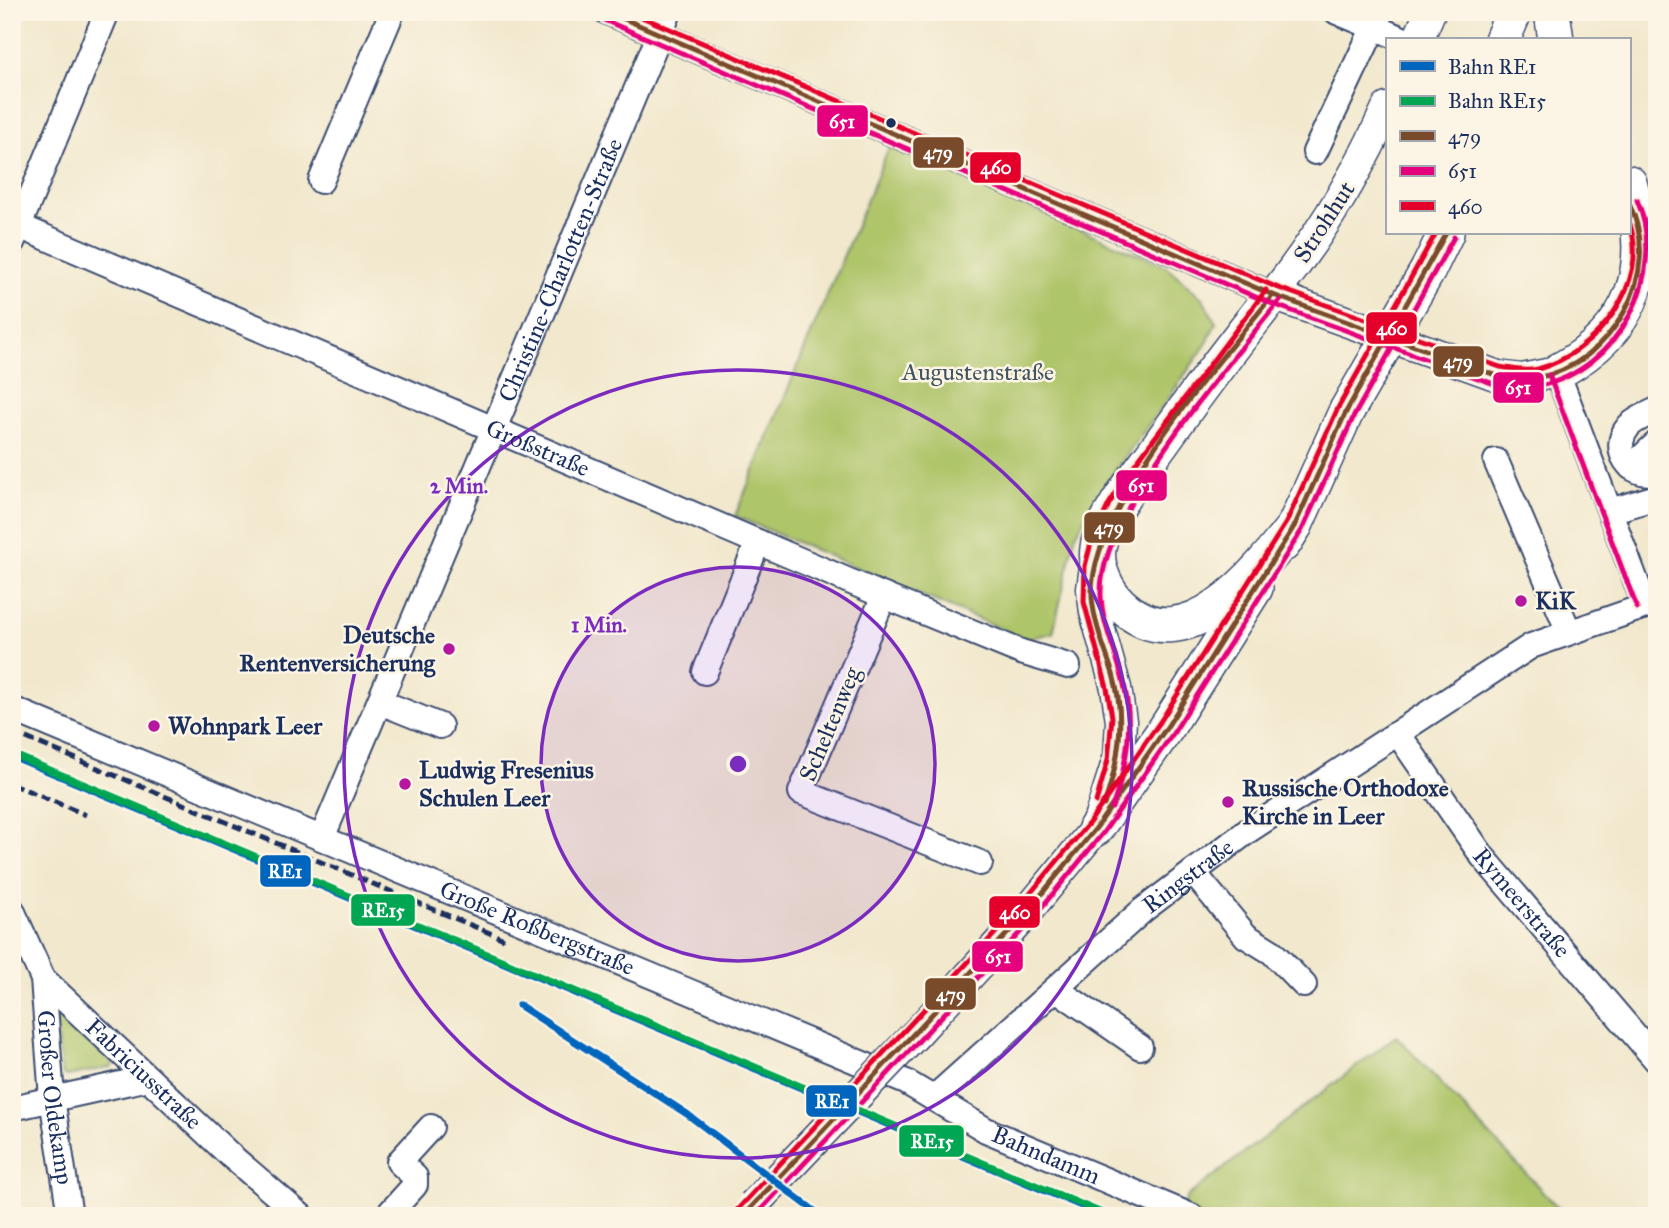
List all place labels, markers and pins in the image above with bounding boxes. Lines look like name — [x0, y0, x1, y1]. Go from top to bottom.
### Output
unlabelled marker — [884, 116, 898, 130]
place label: KiK — [1535, 586, 1577, 616]
marker: KiK — [1513, 593, 1529, 609]
place label: Deutsche Rentenversicherung — [239, 620, 436, 678]
marker: Deutsche Rentenversicherung — [441, 641, 457, 657]
place label: Wohnpark Leer — [168, 711, 323, 741]
marker: Wohnpark Leer — [146, 718, 162, 734]
centre of rings — [726, 752, 750, 776]
place label: Ludwig Fresenius Schulen Leer — [419, 755, 594, 813]
place label: Russische Orthodoxe Kirche in Leer — [1242, 773, 1449, 831]
marker: Ludwig Fresenius Schulen Leer — [397, 776, 413, 792]
marker: Russische Orthodoxe Kirche in Leer — [1220, 794, 1236, 810]

